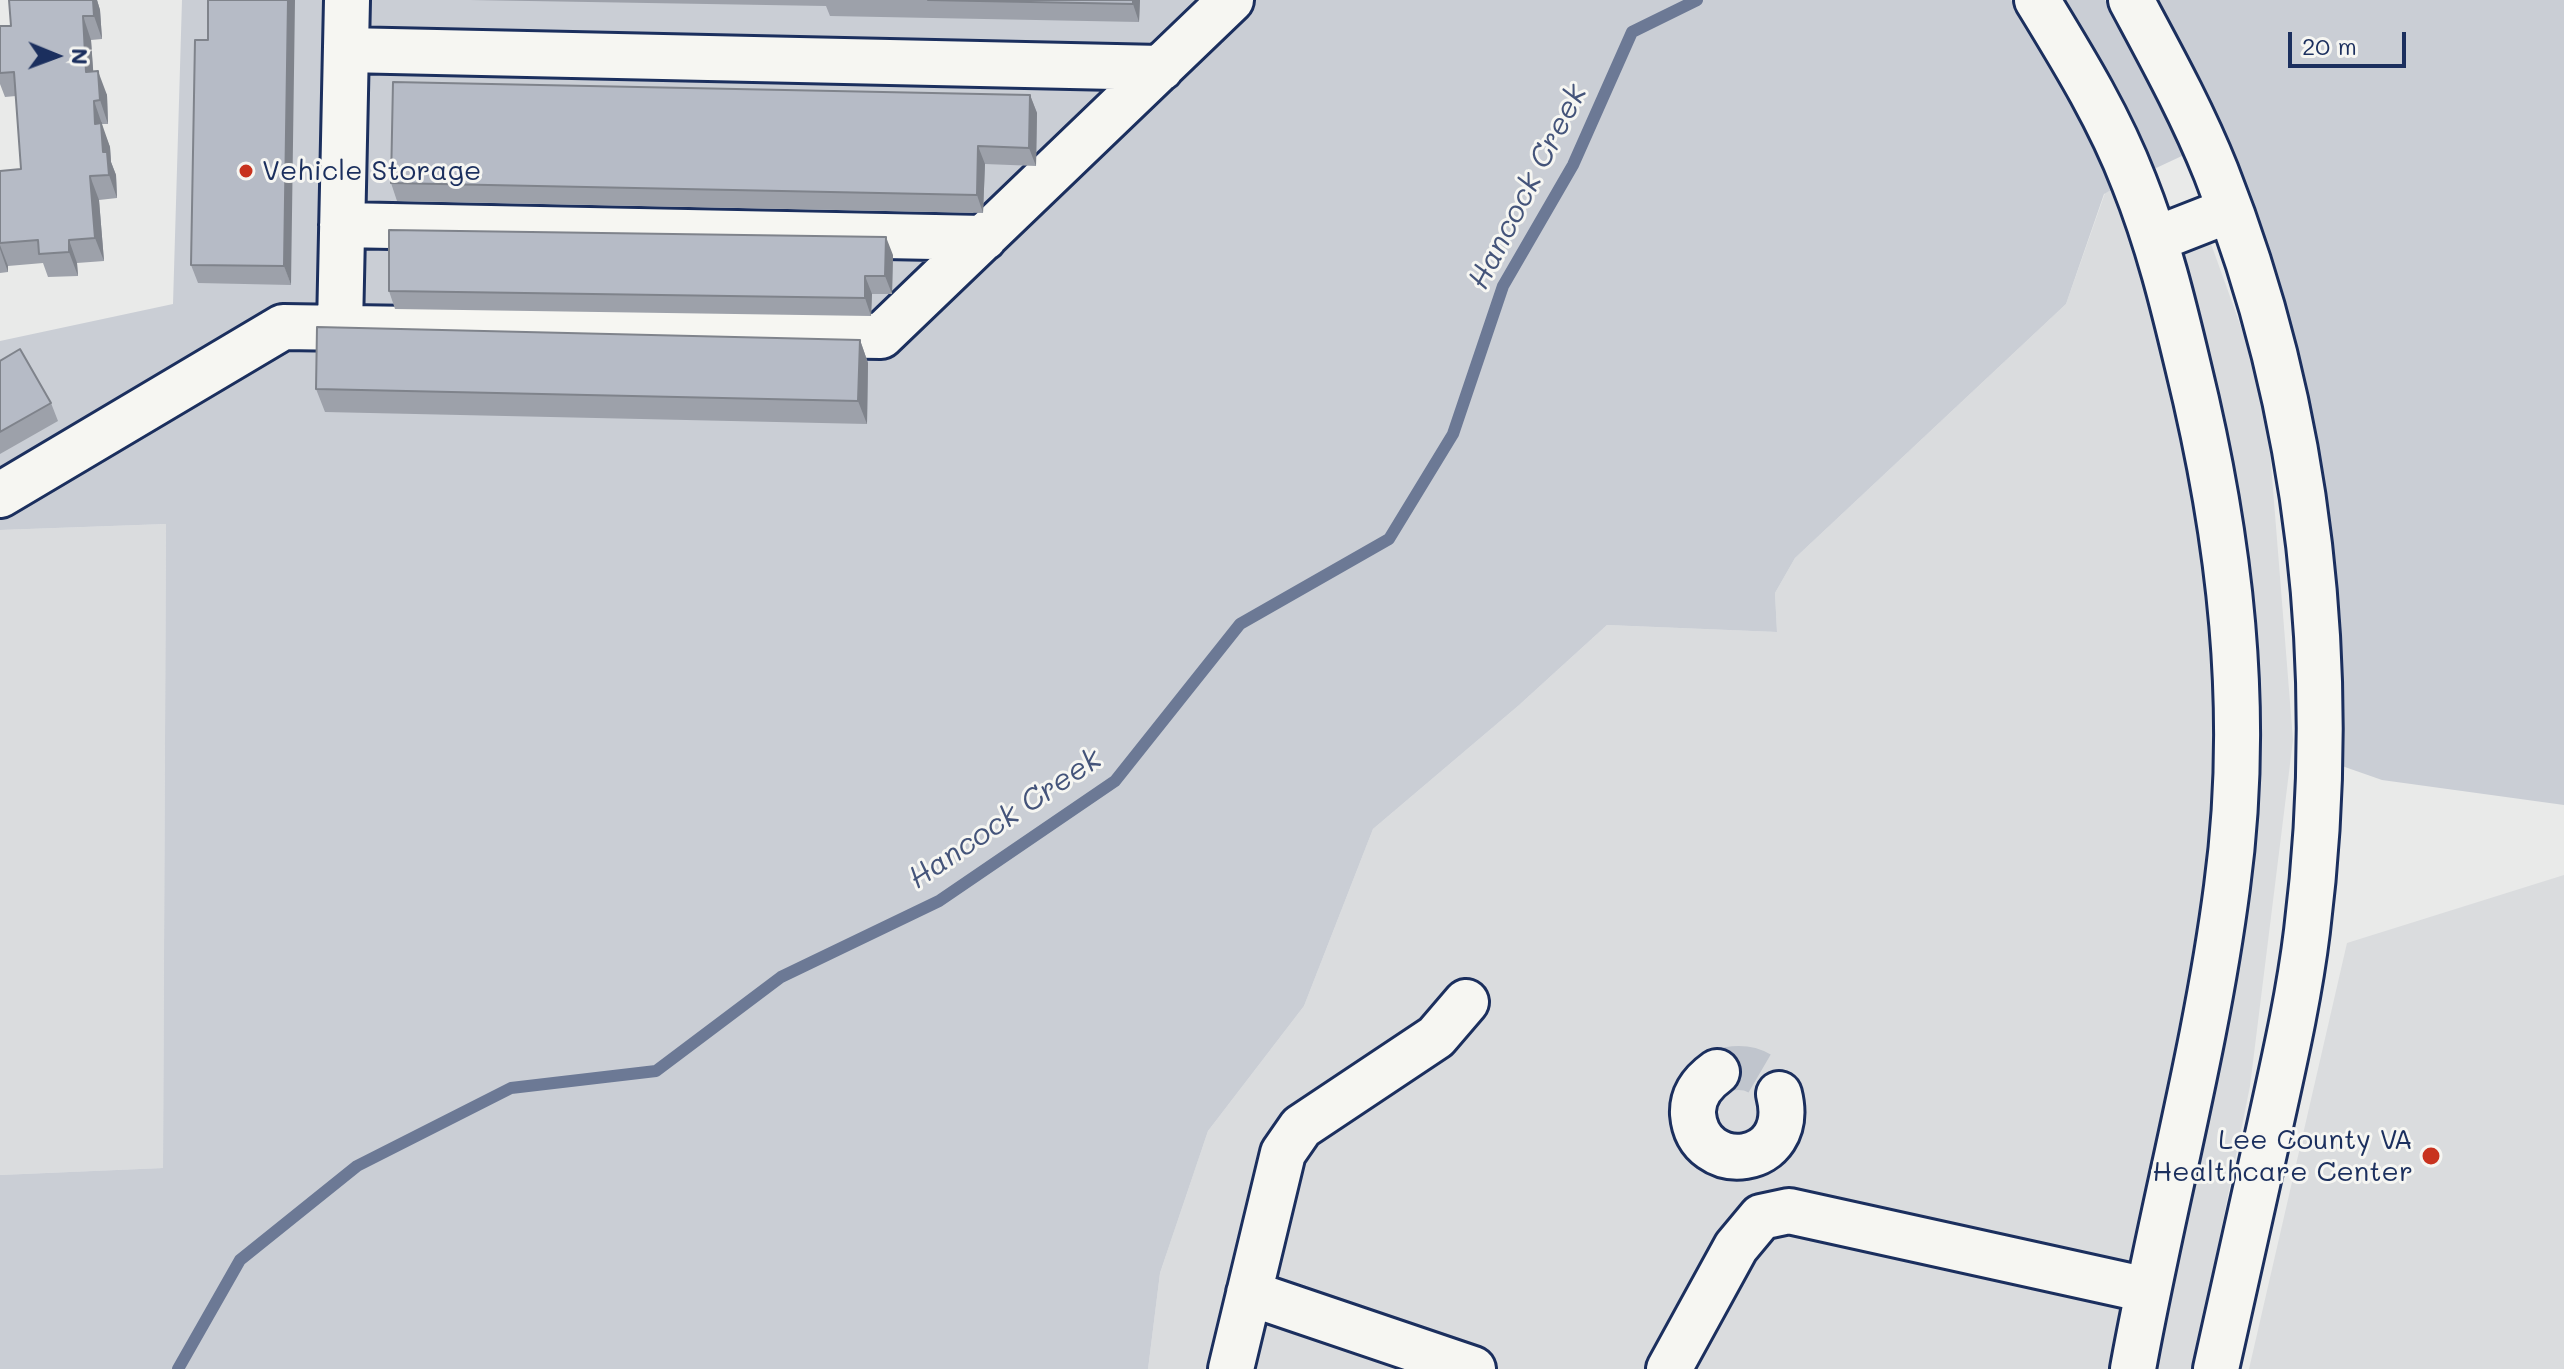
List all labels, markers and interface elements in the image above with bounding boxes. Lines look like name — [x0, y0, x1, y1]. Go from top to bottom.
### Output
north arrow — [16, 16, 96, 96]
scale bar — [2292, 16, 2410, 66]
text: 20 m — [2302, 30, 2357, 61]
text: N — [66, 48, 95, 65]
water label: Hancock Creek — [1461, 79, 1595, 295]
place label: Vehicle Storage — [262, 154, 481, 188]
marker: Vehicle Storage — [237, 162, 255, 180]
water label: Hancock Creek — [902, 741, 1108, 897]
place label: Lee County VA Healthcare Center — [2152, 1123, 2413, 1189]
marker: Lee County VA Healthcare Center — [2420, 1145, 2442, 1167]

